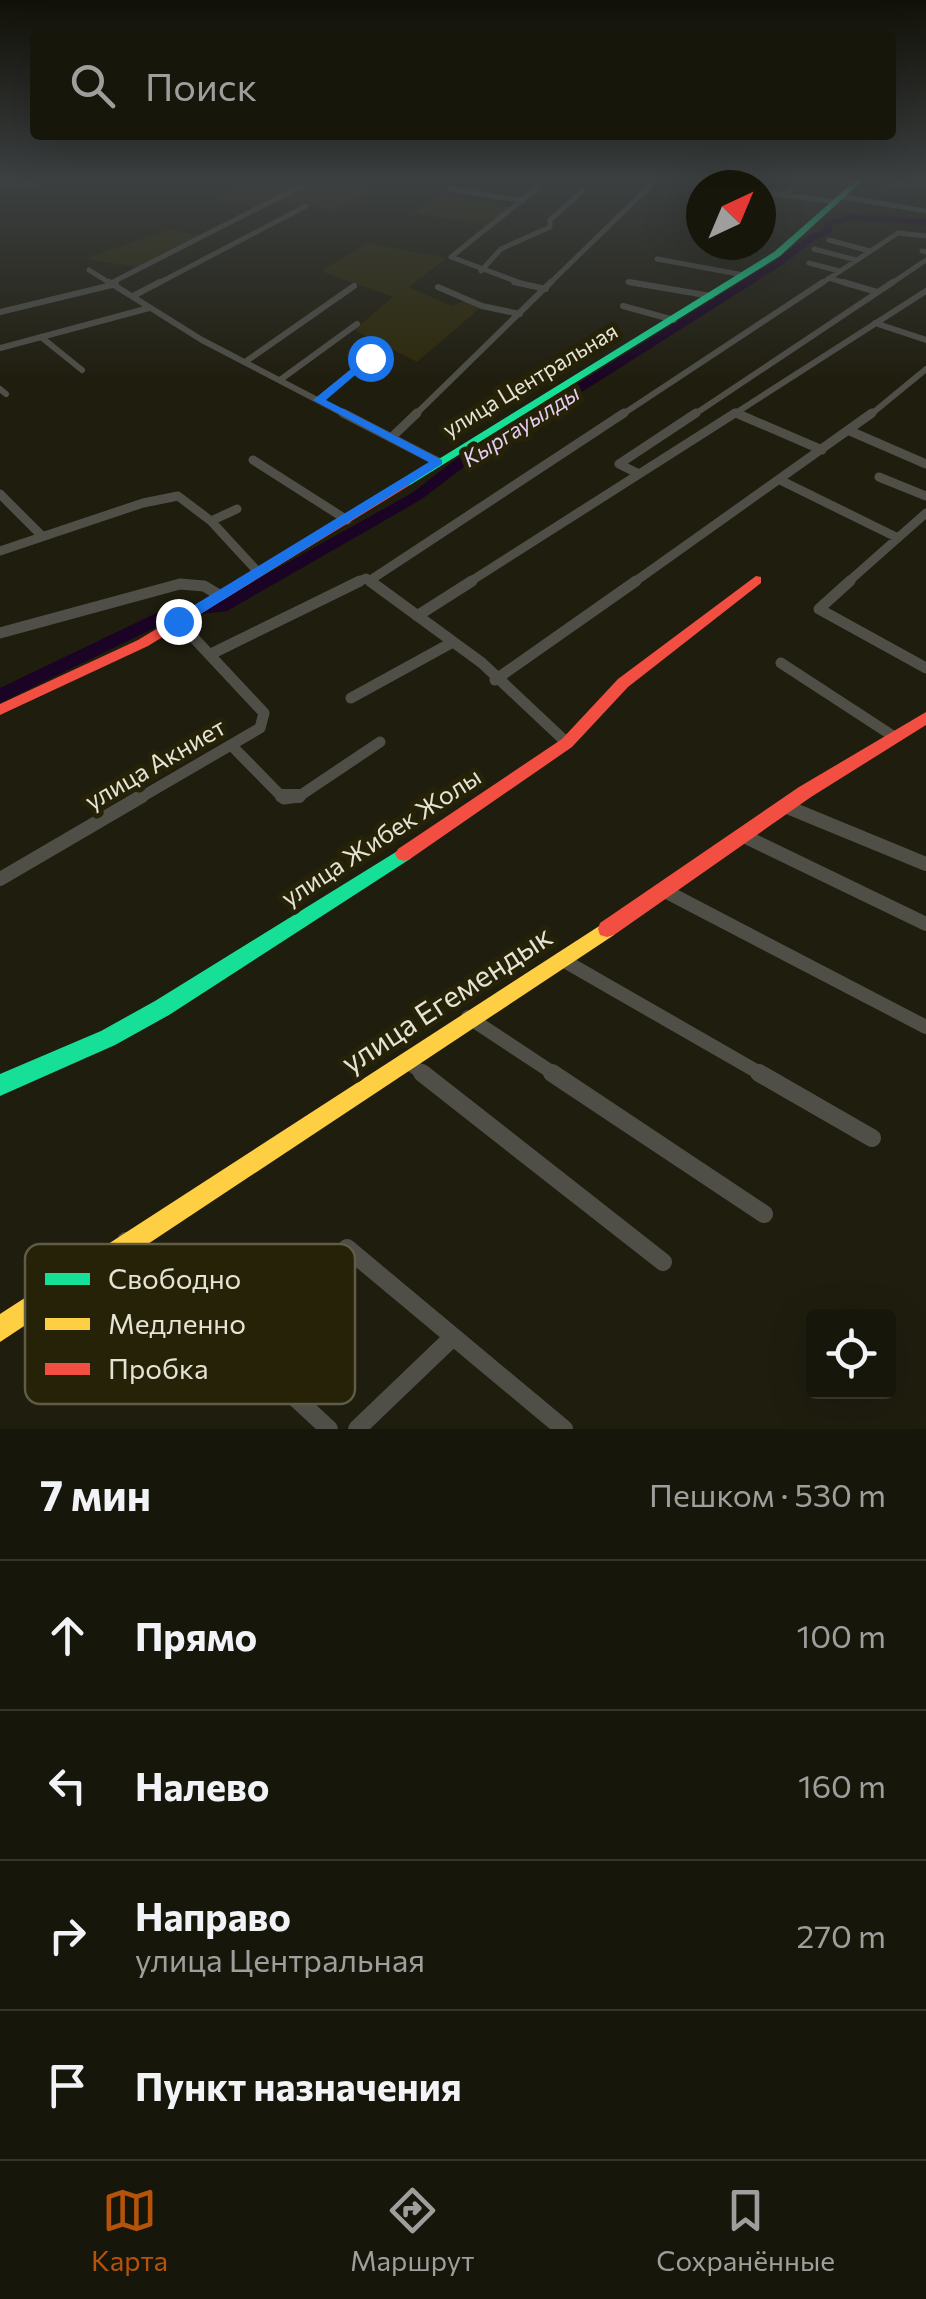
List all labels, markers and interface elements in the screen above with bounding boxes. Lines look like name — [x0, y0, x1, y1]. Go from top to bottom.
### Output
search box — [30, 30, 896, 140]
icon: search — [65, 58, 120, 113]
text: Поиск — [145, 62, 257, 109]
north arrow — [686, 170, 776, 260]
street label: улица Центральная — [437, 317, 622, 443]
route start — [348, 336, 394, 382]
water label: Кыргауылды — [457, 379, 584, 472]
route end — [156, 599, 202, 645]
street label: улица Акниет — [79, 711, 230, 815]
street label: улица Жибек Жолы — [275, 760, 486, 912]
street label: улица Егемендык — [333, 916, 558, 1080]
legend — [25, 1244, 355, 1404]
text: Свободно — [108, 1261, 241, 1295]
text: Медленно — [108, 1306, 246, 1340]
map controls — [806, 1309, 896, 1399]
button: locate — [806, 1309, 896, 1399]
text: Пробка — [108, 1351, 208, 1385]
text: 7 мин — [40, 1468, 151, 1520]
text: Пешком · 530 m — [649, 1474, 886, 1514]
icon: ahead — [40, 1608, 95, 1663]
text: Прямо — [135, 1612, 257, 1659]
text: 100 m — [797, 1615, 886, 1655]
icon: left — [40, 1758, 95, 1813]
text: Налево — [135, 1762, 269, 1809]
text: 160 m — [798, 1765, 886, 1805]
text: Направо — [135, 1892, 291, 1939]
icon: right — [40, 1908, 95, 1963]
text: 270 m — [797, 1915, 886, 1955]
text: улица Центральная — [135, 1939, 425, 1979]
icon: arrive — [40, 2058, 95, 2113]
text: Пункт назначения — [135, 2062, 462, 2109]
tab: Карта — [91, 2183, 168, 2277]
tab: Маршрут — [350, 2183, 474, 2277]
tab: Сохранённые — [656, 2183, 835, 2277]

